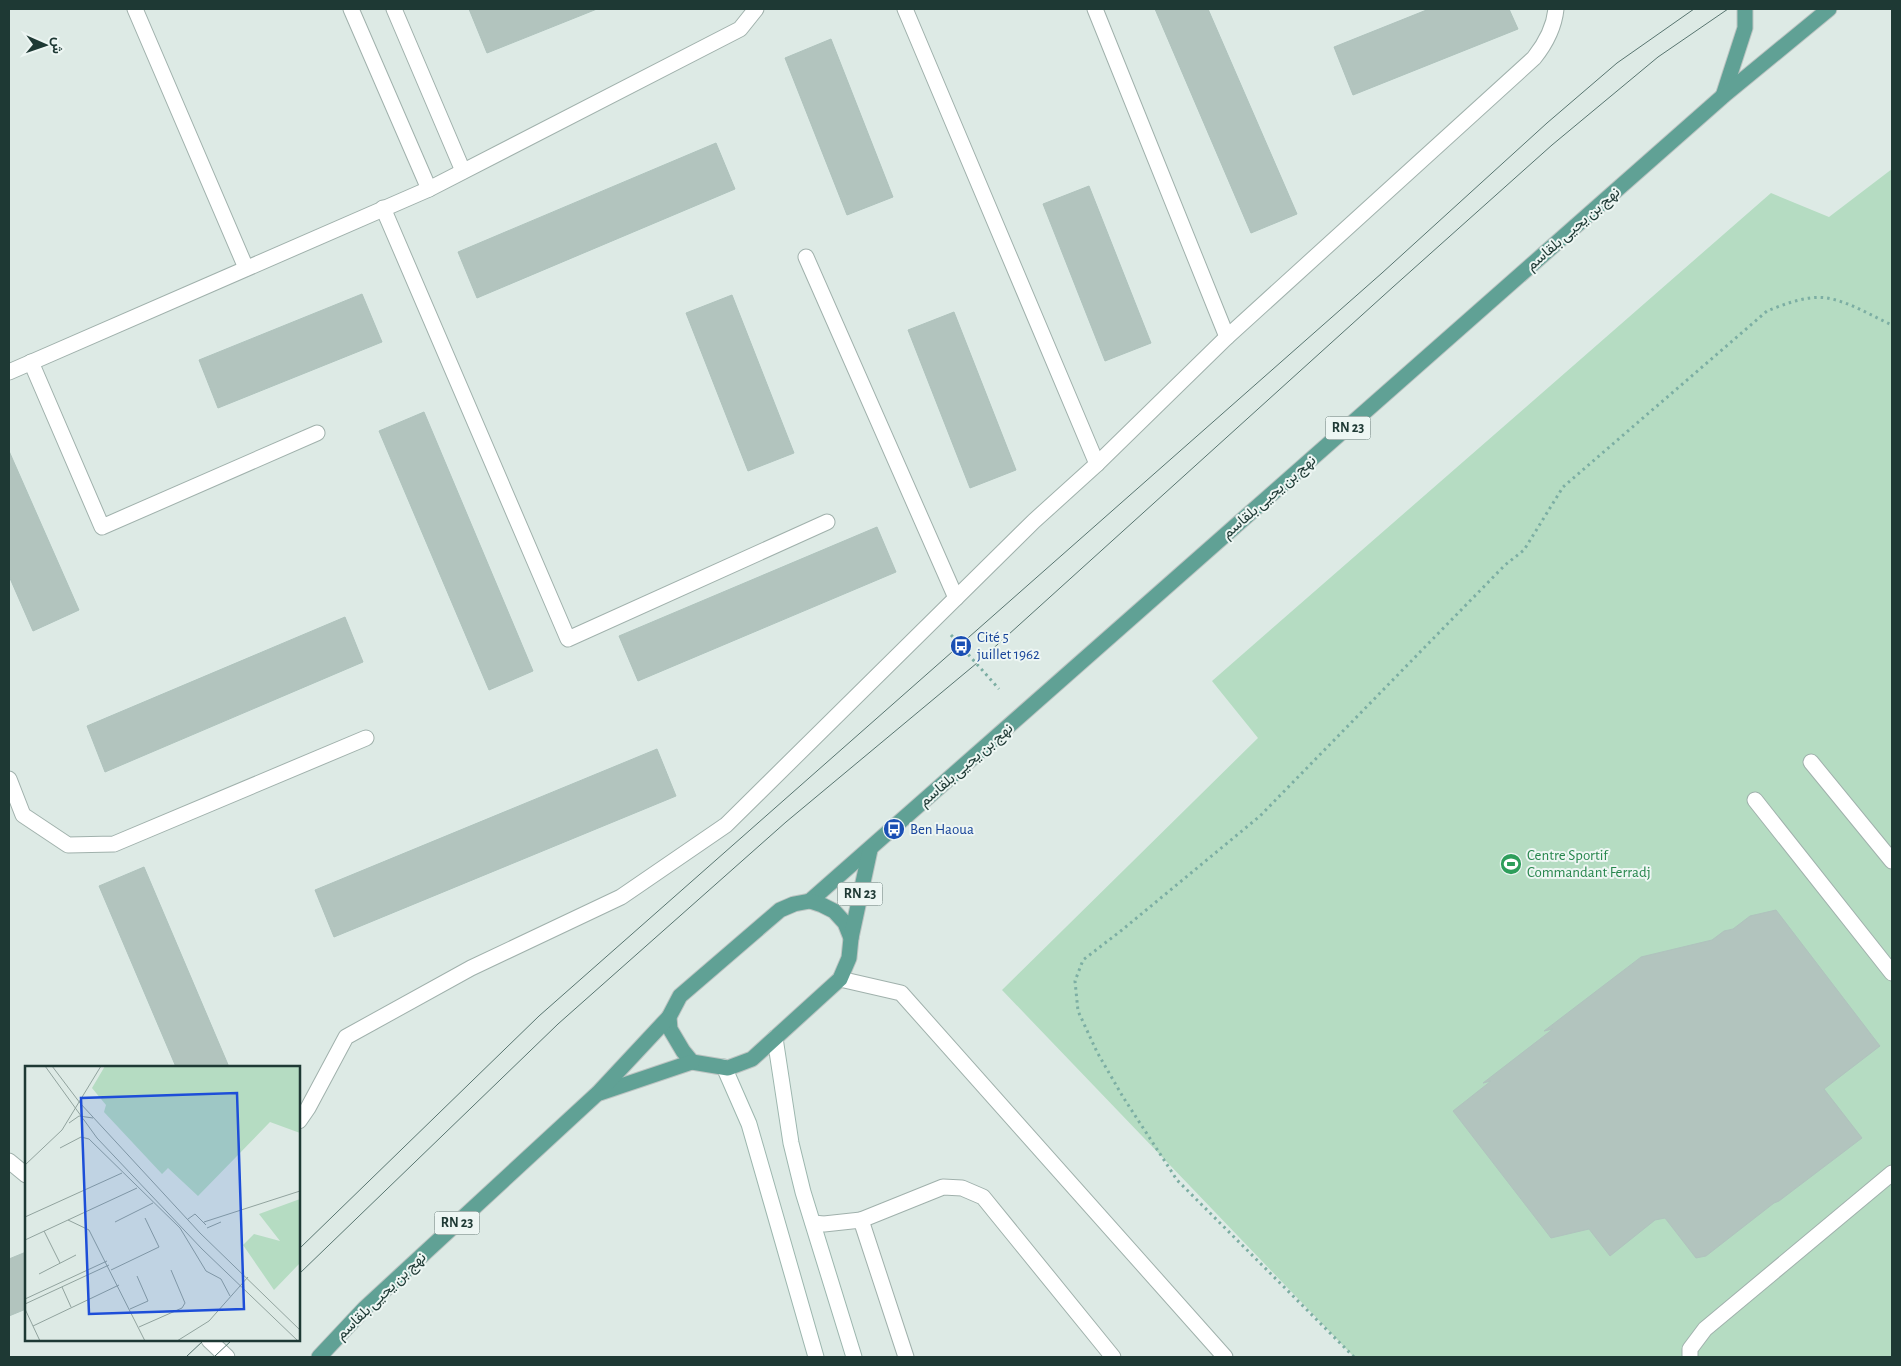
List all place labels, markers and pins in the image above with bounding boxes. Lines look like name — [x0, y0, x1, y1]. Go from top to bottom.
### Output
place label: Cité 5 juillet 1962 — [977, 630, 1040, 662]
bus stop icon: Cité 5 juillet 1962 — [949, 634, 973, 658]
bus stop icon: Ben Haoua — [882, 817, 906, 841]
place label: Ben Haoua — [910, 822, 974, 837]
place label: Centre Sportif Commandant Ferradj — [1527, 848, 1651, 880]
sports icon: Centre Sportif Commandant Ferradj — [1499, 852, 1523, 876]

